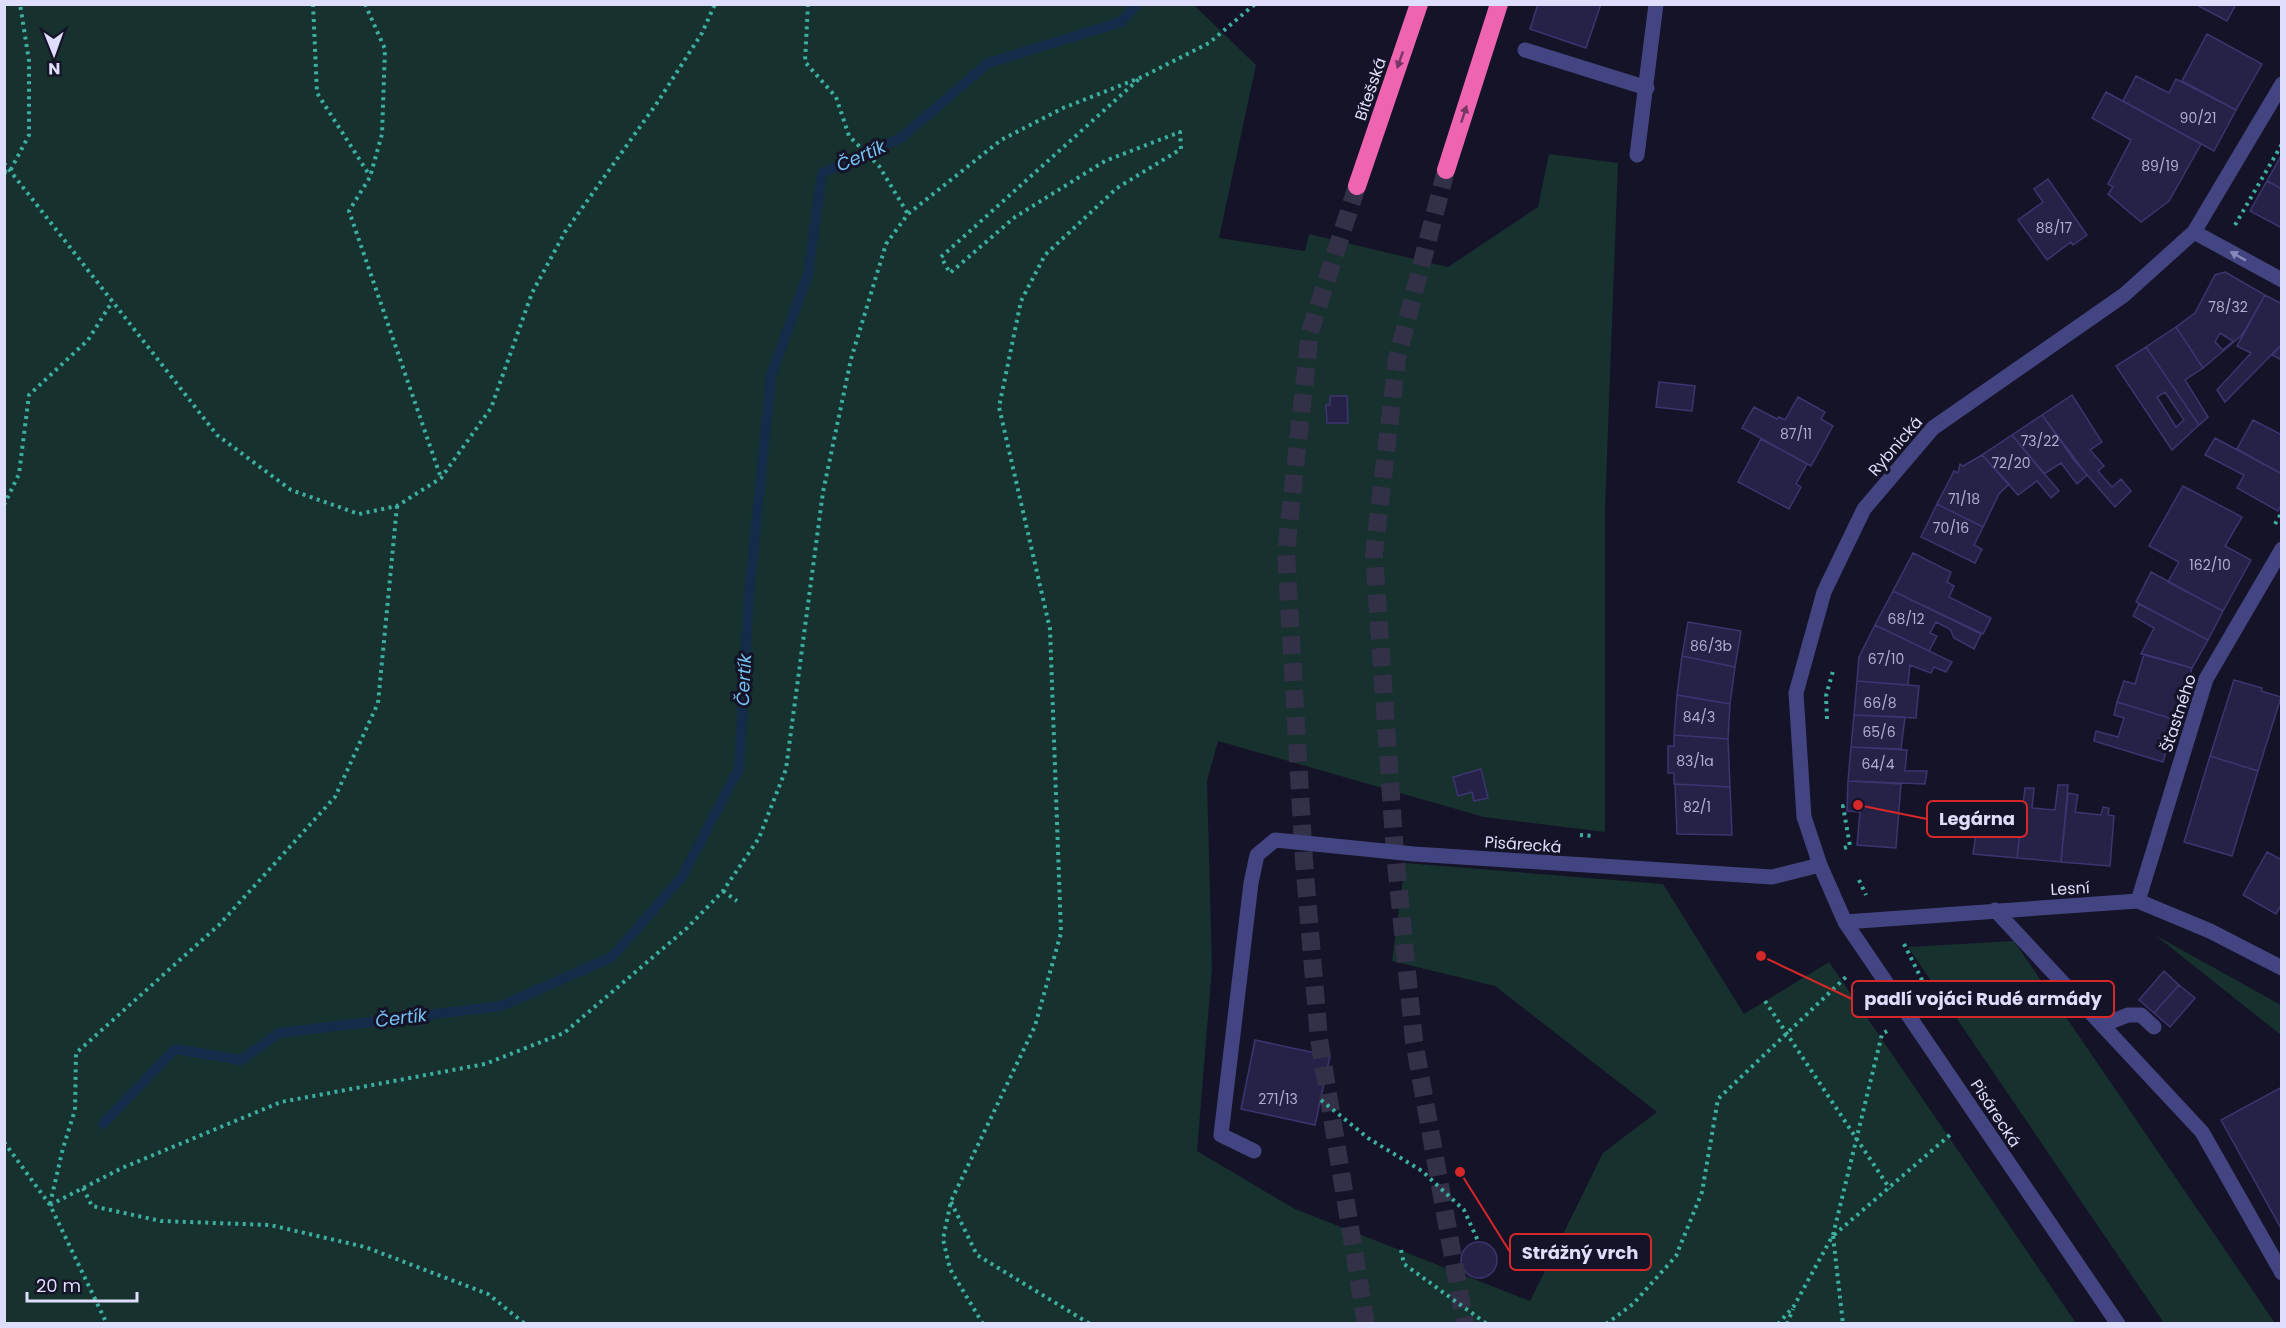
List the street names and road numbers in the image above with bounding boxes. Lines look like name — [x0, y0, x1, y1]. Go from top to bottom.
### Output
street label: Bítešská — [1349, 55, 1392, 124]
street label: Rybnická — [1863, 411, 1928, 481]
street label: Šťastného — [2155, 671, 2202, 755]
street label: Pisárecká — [1484, 830, 1562, 859]
street label: Lesní — [2050, 876, 2090, 901]
street label: Pisárecká — [1965, 1075, 2026, 1152]

